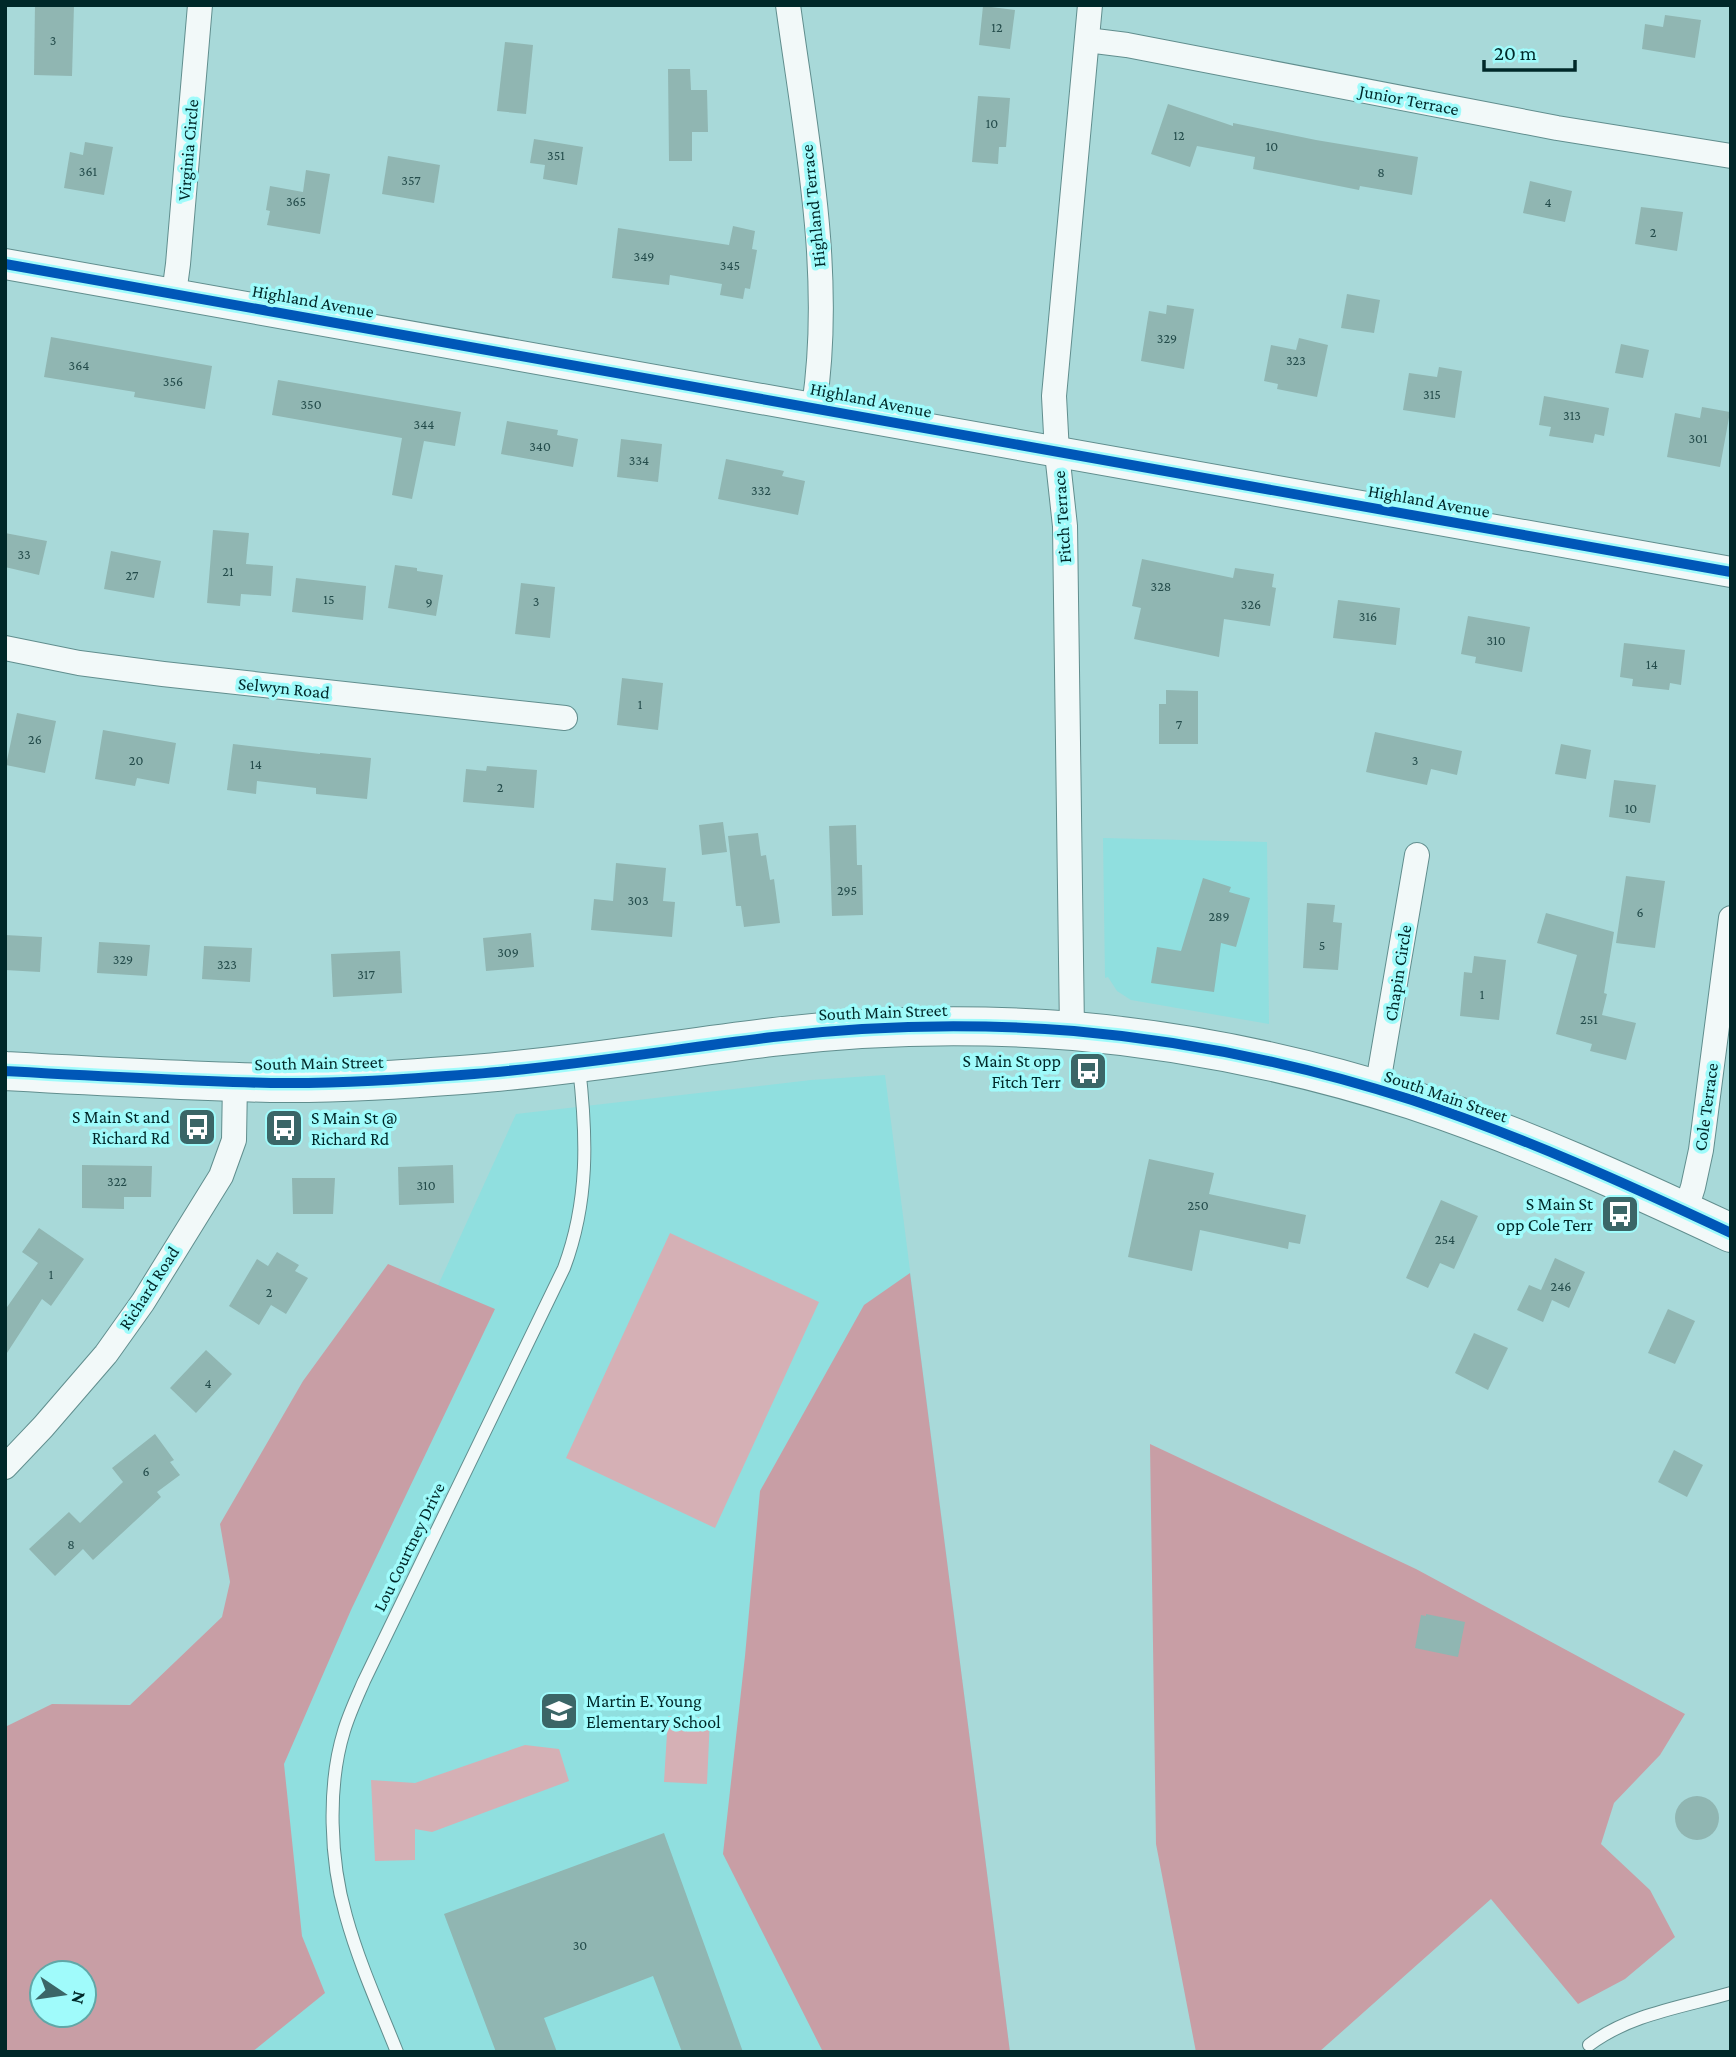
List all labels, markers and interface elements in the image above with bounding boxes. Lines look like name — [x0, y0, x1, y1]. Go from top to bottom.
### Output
house number: 12 — [991, 19, 1003, 35]
scale bar — [1484, 28, 1575, 72]
house number: 3 — [50, 32, 56, 48]
text: 20 m — [1494, 41, 1537, 65]
street label: Junior Terrace — [1356, 80, 1461, 119]
street label: Virginia Circle — [174, 98, 202, 201]
house number: 10 — [986, 115, 998, 131]
house number: 12 — [1173, 127, 1185, 143]
house number: 10 — [1266, 138, 1278, 154]
street label: Highland Terrace — [797, 143, 829, 268]
house number: 351 — [547, 147, 565, 163]
house number: 361 — [79, 163, 98, 179]
house number: 8 — [1377, 164, 1385, 180]
house number: 357 — [401, 172, 421, 188]
house number: 365 — [286, 193, 306, 209]
house number: 4 — [1544, 194, 1552, 210]
house number: 2 — [1650, 224, 1657, 240]
house number: 349 — [634, 248, 654, 264]
house number: 345 — [720, 257, 740, 273]
street label: Highland Avenue — [250, 280, 376, 322]
house number: 329 — [1157, 330, 1177, 346]
house number: 323 — [1286, 352, 1306, 368]
house number: 364 — [69, 357, 89, 373]
house number: 356 — [163, 373, 183, 389]
street label: Highland Avenue — [808, 378, 934, 422]
house number: 315 — [1423, 386, 1441, 402]
house number: 350 — [300, 396, 322, 412]
house number: 313 — [1563, 407, 1581, 423]
house number: 344 — [414, 416, 434, 432]
house number: 301 — [1688, 430, 1708, 446]
house number: 340 — [529, 438, 551, 454]
house number: 334 — [629, 452, 649, 468]
street label: Fitch Terrace — [1049, 470, 1075, 564]
street label: Highland Avenue — [1366, 480, 1492, 522]
house number: 332 — [751, 482, 771, 498]
house number: 33 — [17, 546, 31, 562]
house number: 21 — [222, 563, 234, 579]
house number: 27 — [126, 567, 139, 583]
house number: 328 — [1151, 578, 1171, 594]
house number: 15 — [323, 591, 335, 607]
house number: 3 — [533, 593, 539, 609]
house number: 9 — [425, 594, 433, 610]
house number: 326 — [1241, 596, 1261, 612]
house number: 316 — [1359, 608, 1377, 624]
house number: 310 — [1486, 632, 1506, 648]
house number: 14 — [1646, 656, 1658, 672]
street label: Selwyn Road — [237, 673, 331, 703]
house number: 1 — [638, 696, 643, 712]
house number: 7 — [1176, 716, 1183, 732]
house number: 26 — [28, 731, 42, 747]
house number: 20 — [129, 752, 143, 768]
house number: 3 — [1412, 752, 1418, 768]
house number: 14 — [250, 756, 262, 772]
house number: 2 — [497, 779, 504, 795]
house number: 10 — [1625, 800, 1637, 816]
house number: 295 — [837, 882, 857, 898]
house number: 303 — [627, 892, 649, 908]
house number: 6 — [1636, 904, 1644, 920]
house number: 289 — [1208, 908, 1230, 924]
street label: Chapin Circle — [1381, 923, 1415, 1023]
house number: 5 — [1319, 937, 1325, 953]
house number: 309 — [497, 944, 519, 960]
house number: 329 — [113, 951, 133, 967]
house number: 323 — [217, 956, 237, 972]
house number: 317 — [357, 966, 375, 982]
house number: 1 — [1480, 986, 1485, 1002]
street label: South Main Street — [818, 1000, 949, 1024]
house number: 251 — [1580, 1011, 1598, 1027]
bus stop icon: S Main St opp Fitch Terr — [1067, 1050, 1109, 1092]
place label: S Main St opp Fitch Terr — [963, 1051, 1062, 1092]
street label: South Main Street — [254, 1052, 385, 1074]
street label: Cole Terrace — [1690, 1062, 1722, 1152]
street label: South Main Street — [1382, 1066, 1511, 1127]
bus stop icon: S Main St and Richard Rd — [176, 1106, 218, 1148]
place label: S Main St and Richard Rd — [72, 1107, 171, 1148]
bus stop icon: S Main St @ Richard Rd — [263, 1107, 305, 1149]
place label: S Main St @ Richard Rd — [311, 1108, 398, 1149]
house number: 322 — [107, 1173, 127, 1189]
house number: 310 — [416, 1177, 436, 1193]
bus stop icon: S Main St opp Cole Terr — [1599, 1193, 1641, 1235]
place label: S Main St opp Cole Terr — [1497, 1194, 1594, 1235]
house number: 250 — [1187, 1197, 1209, 1213]
house number: 254 — [1435, 1231, 1455, 1247]
street label: Richard Road — [115, 1242, 184, 1333]
house number: 1 — [49, 1266, 54, 1282]
house number: 246 — [1551, 1278, 1571, 1294]
house number: 2 — [266, 1284, 273, 1300]
house number: 4 — [204, 1375, 212, 1391]
house number: 6 — [142, 1463, 150, 1479]
street label: Lou Courtney Drive — [369, 1479, 449, 1615]
house number: 8 — [67, 1536, 75, 1552]
school or university icon: Martin E. Young Elementary School — [538, 1690, 580, 1732]
place label: Martin E. Young Elementary School — [586, 1691, 721, 1732]
house number: 30 — [573, 1937, 587, 1953]
north arrow — [28, 1959, 98, 2029]
text: N — [67, 1989, 91, 2006]

